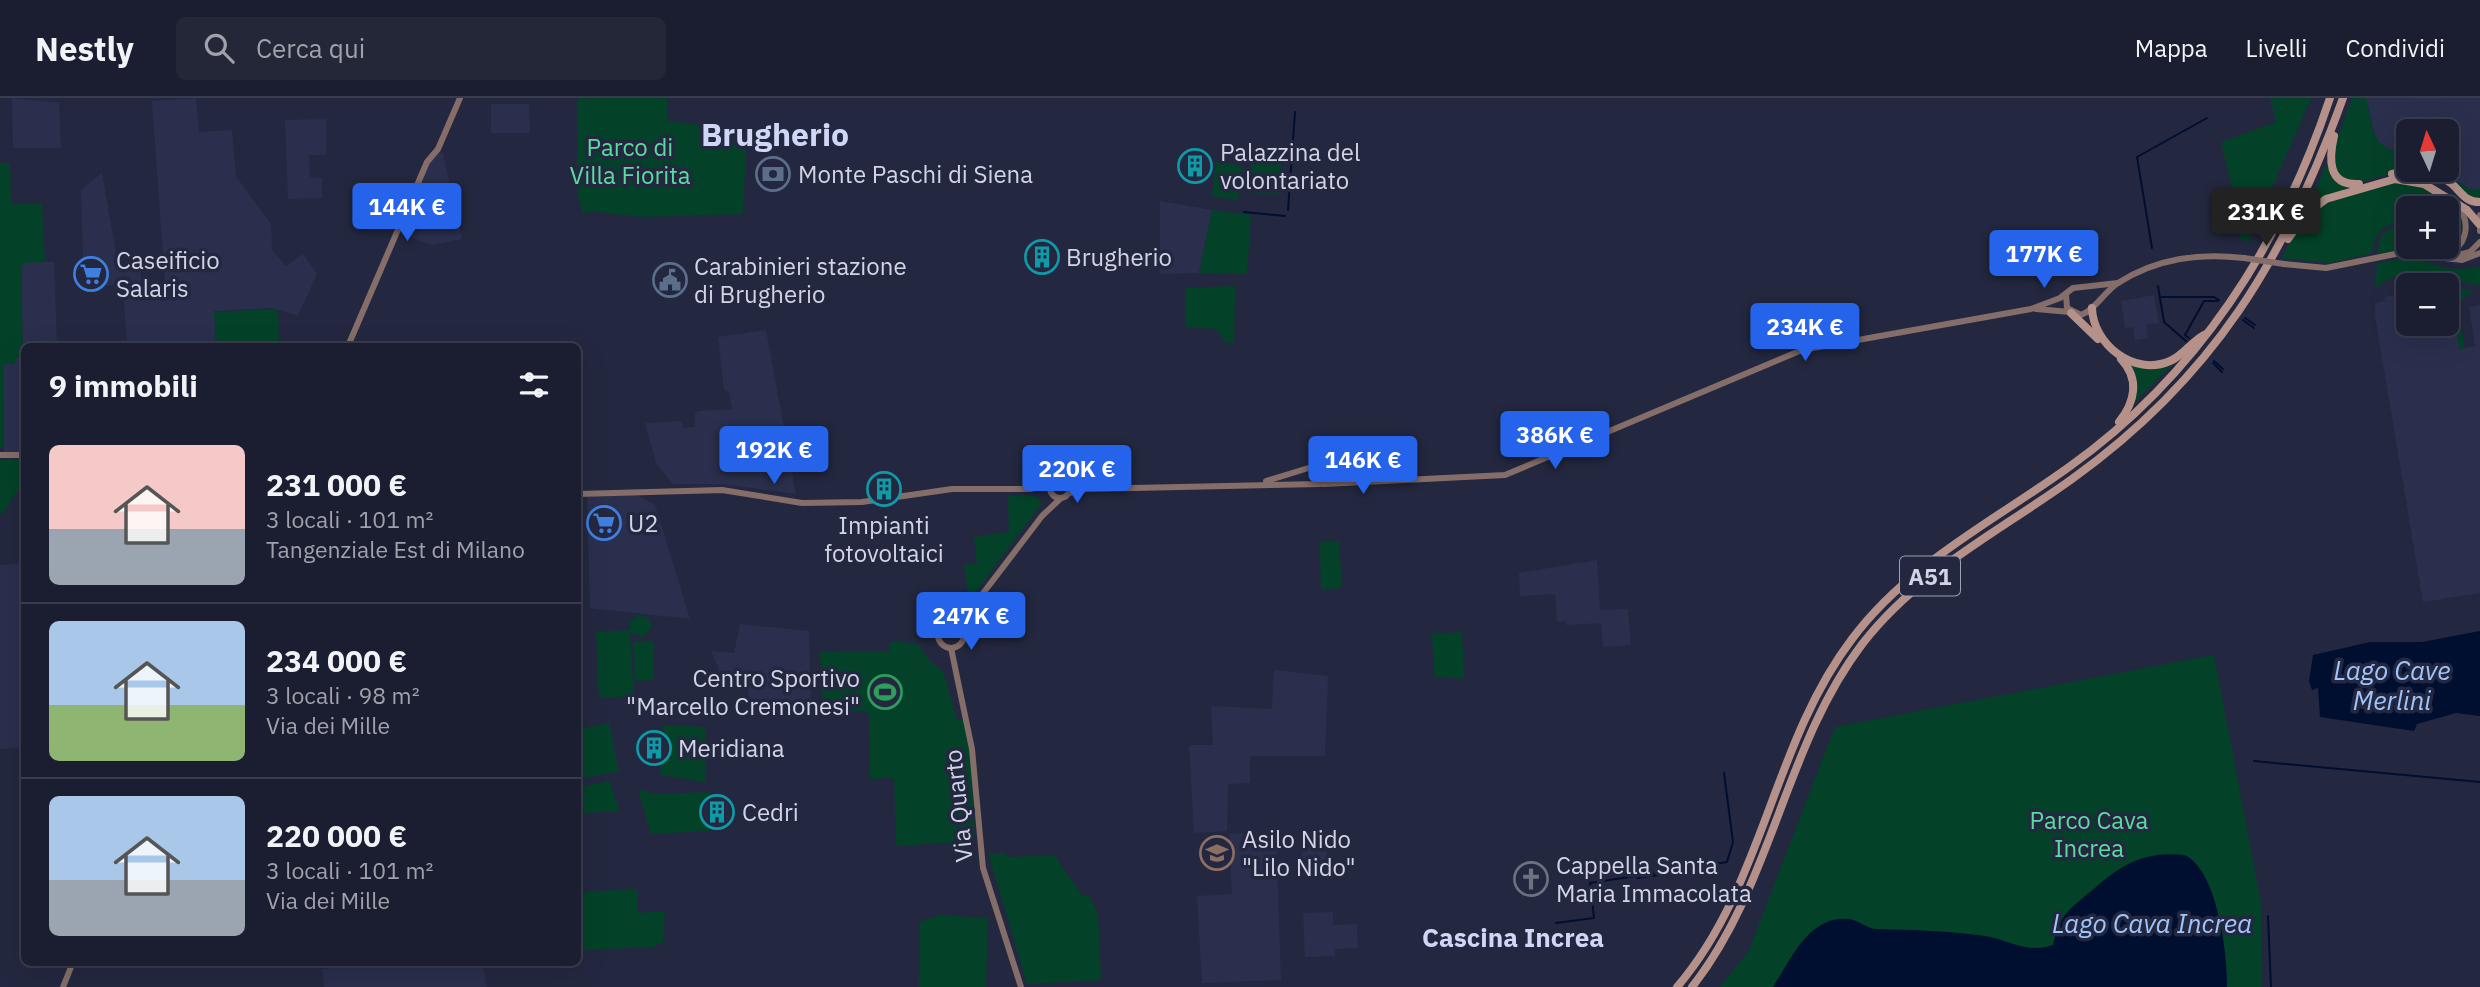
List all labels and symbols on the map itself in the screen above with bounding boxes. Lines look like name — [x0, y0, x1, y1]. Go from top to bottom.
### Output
district label: Brugherio — [701, 113, 849, 155]
north arrow — [2396, 119, 2459, 182]
park label: Parco di Villa Fiorita — [570, 131, 691, 191]
place label: Palazzina del volontariato — [1220, 136, 1360, 196]
building icon: Palazzina del volontariato — [1176, 147, 1214, 185]
bank icon: Monte Paschi di Siena — [754, 155, 792, 193]
place label: Monte Paschi di Siena — [798, 158, 1033, 190]
pin: 144K € — [350, 184, 464, 243]
pin: 231K € — [2209, 188, 2323, 248]
pin: 177K € — [1987, 230, 2101, 290]
building icon: Brugherio — [1023, 238, 1061, 276]
place label: Brugherio — [1066, 241, 1172, 273]
place label: Caseificio Salaris — [116, 244, 220, 304]
place label: Carabinieri stazione di Brugherio — [694, 250, 907, 310]
supermarket icon: Caseificio Salaris — [72, 255, 110, 293]
public building icon: Carabinieri stazione di Brugherio — [651, 261, 689, 299]
pin: 234K € — [1748, 303, 1862, 363]
pin: 386K € — [1498, 412, 1612, 471]
pin: 192K € — [717, 426, 831, 486]
pin: 146K € — [1306, 436, 1420, 496]
pin: 220K € — [1020, 446, 1134, 505]
building icon: Impianti fotovoltaici — [865, 470, 903, 508]
supermarket icon: U2 — [585, 504, 623, 542]
place label: U2 — [628, 507, 659, 539]
place label: Impianti fotovoltaici — [824, 509, 944, 569]
road number: A51 — [1900, 556, 1960, 596]
pin: 247K € — [914, 592, 1028, 652]
water label: Lago Cave Merlini — [2334, 653, 2450, 717]
place label: Centro Sportivo "Marcello Cremonesi" — [626, 662, 860, 722]
sports icon: Centro Sportivo "Marcello Cremonesi" — [866, 673, 904, 711]
building icon: Meridiana — [635, 729, 673, 767]
place label: Meridiana — [678, 732, 785, 764]
street label: Via Quarto — [936, 748, 980, 864]
building icon: Cedri — [698, 793, 736, 831]
place label: Cedri — [742, 796, 799, 828]
park label: Parco Cava Increa — [2030, 804, 2149, 864]
place label: Asilo Nido "Lilo Nido" — [1242, 823, 1356, 883]
school or university icon: Asilo Nido "Lilo Nido" — [1198, 834, 1236, 872]
place label: Cappella Santa Maria Immacolata — [1556, 849, 1752, 909]
church icon: Cappella Santa Maria Immacolata — [1512, 860, 1550, 898]
water label: Lago Cava Increa — [2052, 906, 2252, 940]
district label: Cascina Increa — [1422, 920, 1604, 954]

